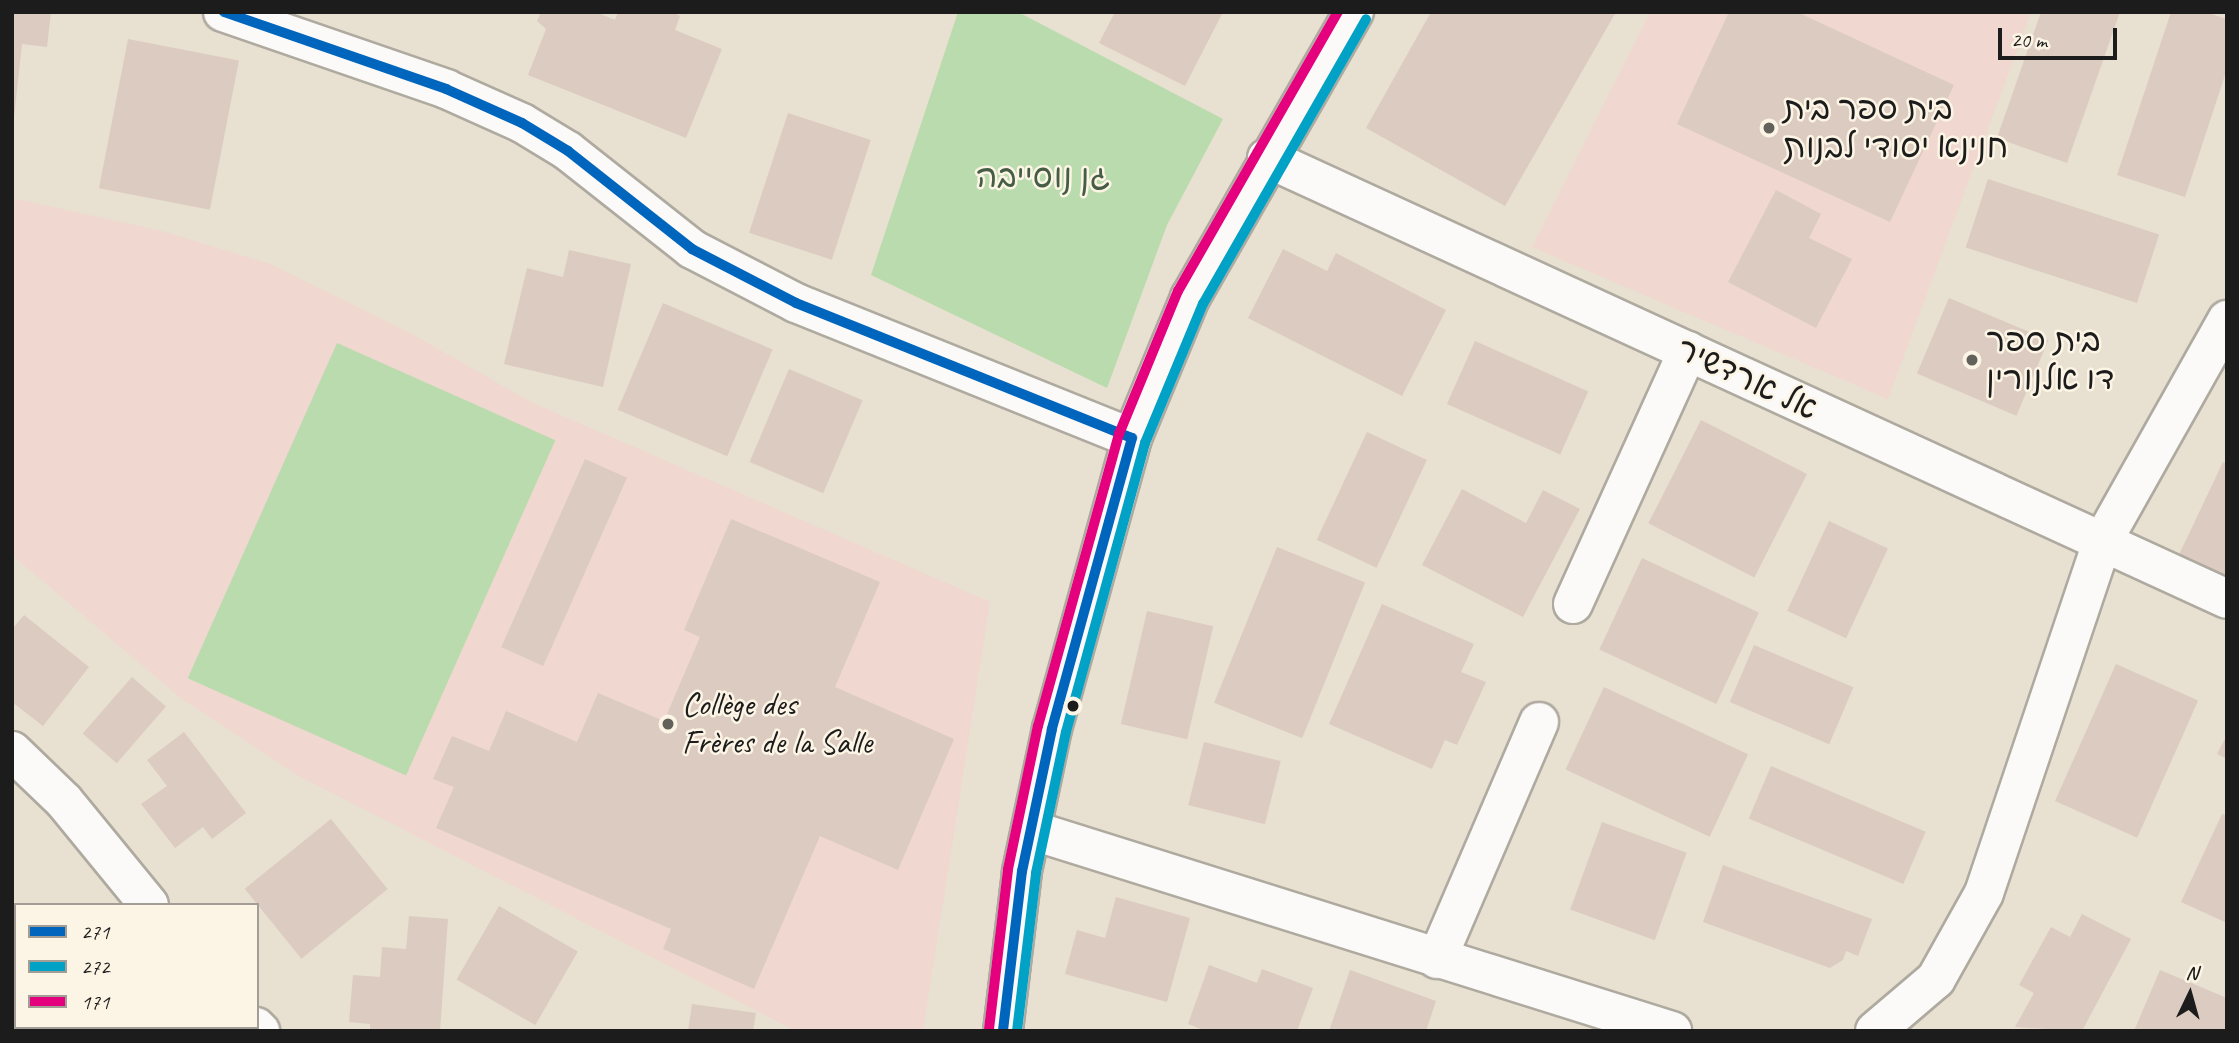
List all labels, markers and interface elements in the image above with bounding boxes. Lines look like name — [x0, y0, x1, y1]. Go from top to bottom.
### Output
scale bar — [2001, 14, 2120, 58]
text: 20 m — [2011, 27, 2047, 53]
place label: בית ספר בית חנינא יסודי לבנות — [1783, 89, 2008, 167]
marker: בית ספר בית חנינא יסודי לבנות — [1761, 120, 1777, 136]
park label: גן נוסייבה — [976, 157, 1110, 197]
place label: בית ספר דו אלנורין — [1986, 321, 2115, 399]
street label: אל ארדשיר — [1670, 329, 1824, 429]
marker: בית ספר דו אלנורין — [1964, 352, 1980, 368]
place label: Collège des Frères de la Salle — [682, 685, 873, 763]
unlabelled marker — [1066, 699, 1080, 713]
marker: Collège des Frères de la Salle — [660, 716, 676, 732]
legend — [14, 903, 259, 1029]
text: 271 — [81, 919, 109, 945]
text: 272 — [81, 954, 109, 980]
north arrow — [2155, 959, 2225, 1029]
text: N — [2185, 961, 2199, 986]
text: 171 — [81, 989, 109, 1015]

